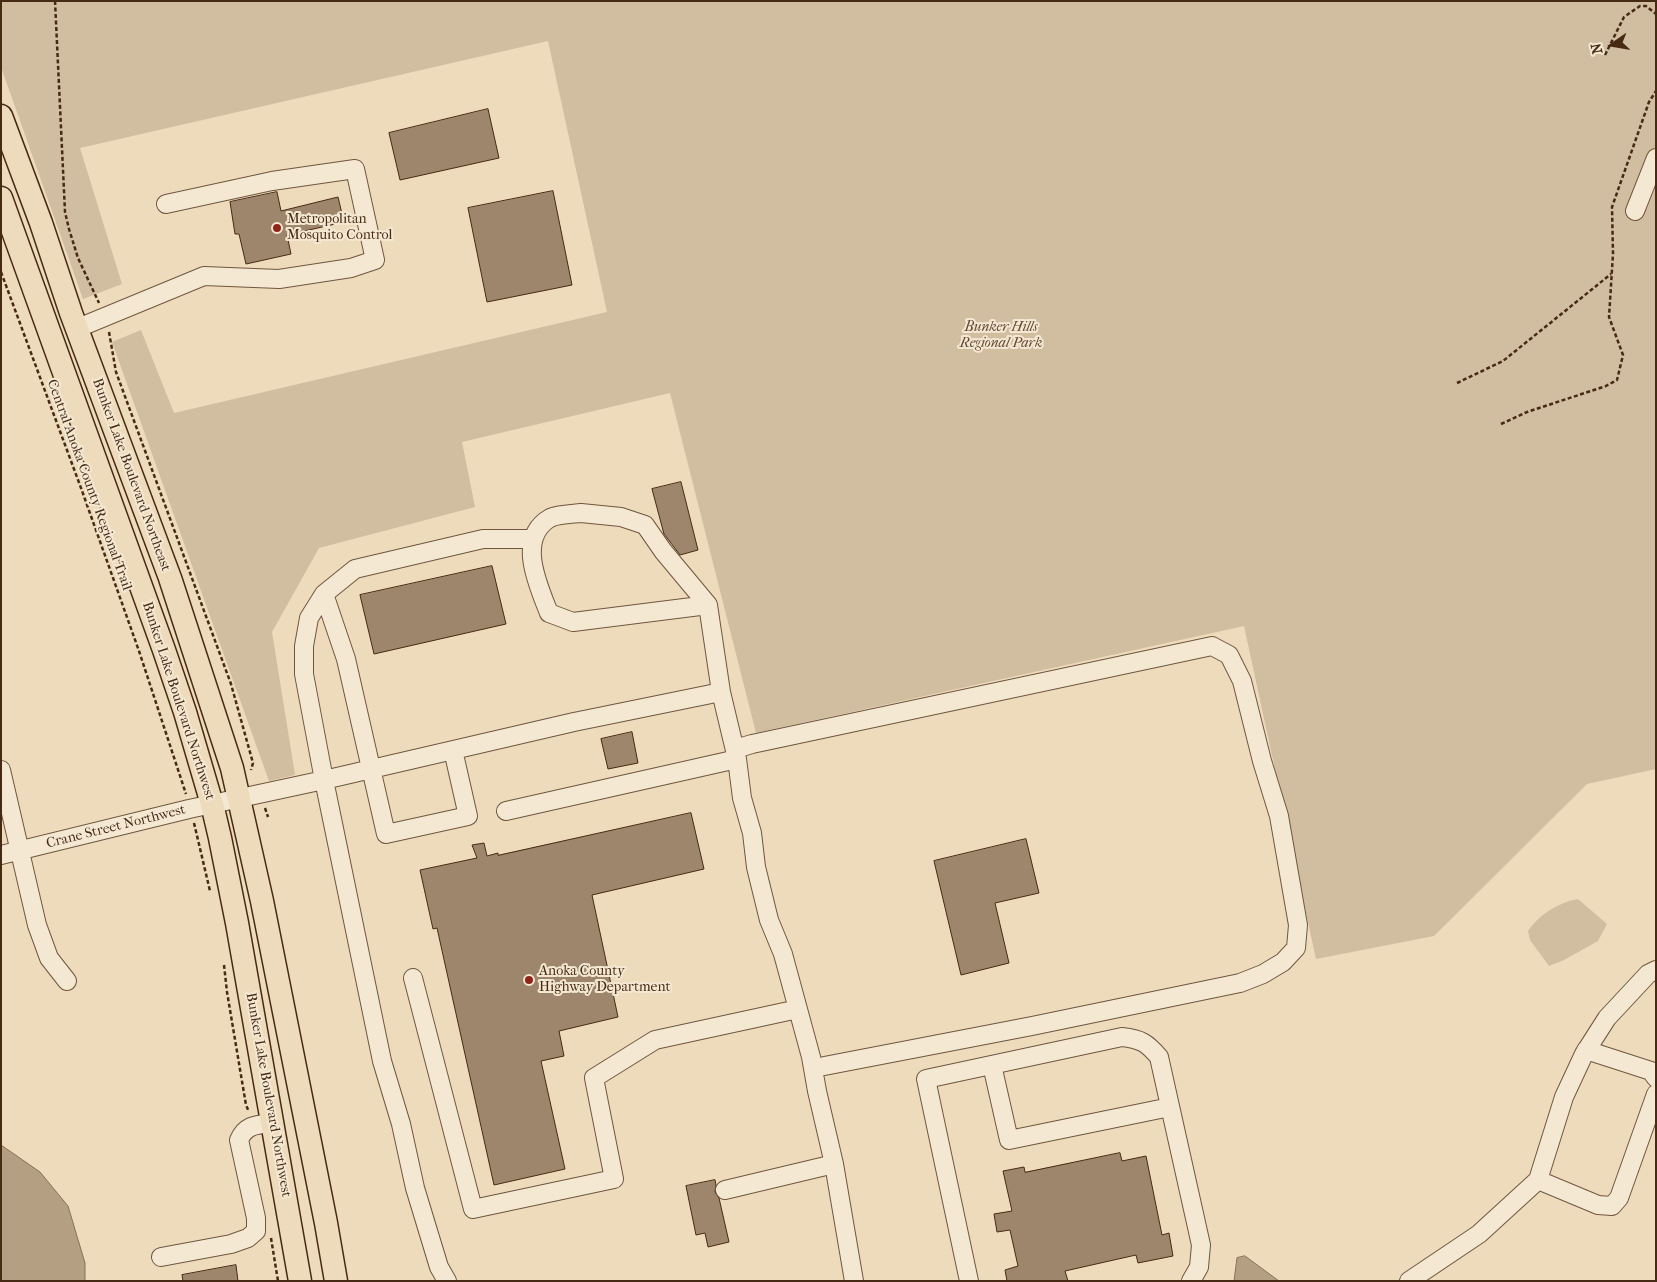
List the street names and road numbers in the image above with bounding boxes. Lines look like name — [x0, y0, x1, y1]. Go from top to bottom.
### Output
street label: Bunker Lake Boulevard Northeast — [88, 376, 174, 574]
street label: Central Anoka County Regional Trail — [43, 377, 135, 593]
street label: Bunker Lake Boulevard Northwest — [138, 600, 218, 802]
street label: Crane Street Northwest — [45, 802, 187, 852]
street label: Bunker Lake Boulevard Northwest — [242, 991, 294, 1199]

